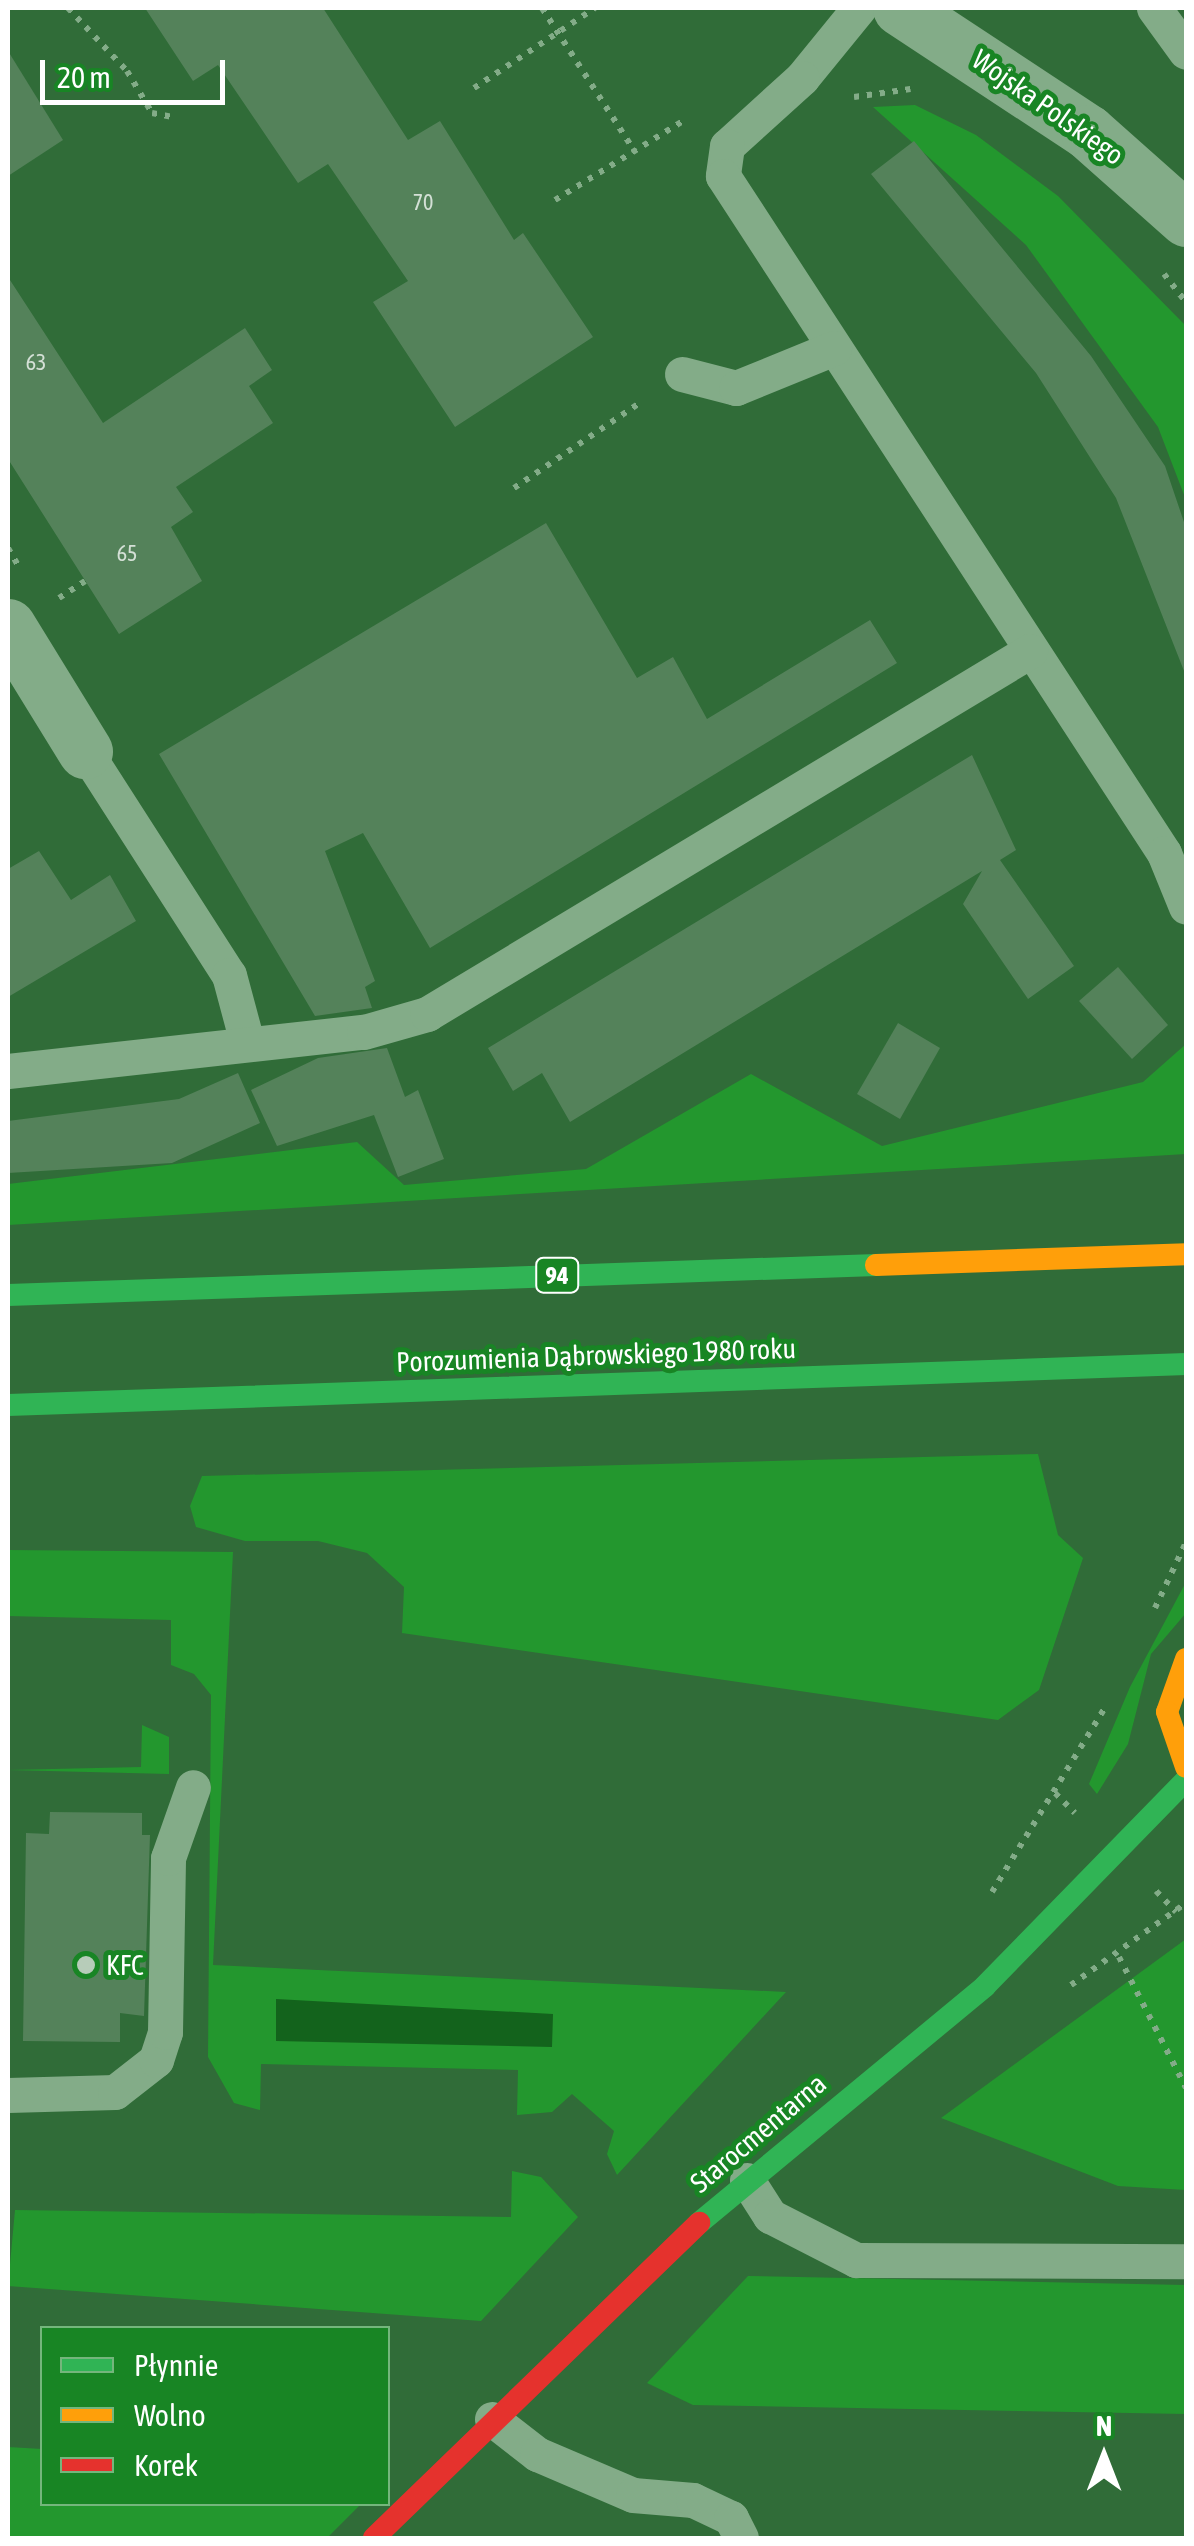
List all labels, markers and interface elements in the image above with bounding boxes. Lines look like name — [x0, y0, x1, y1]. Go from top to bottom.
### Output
scale bar — [45, 40, 230, 102]
street label: Wojska Polskiego — [966, 42, 1130, 172]
text: 20 m — [57, 60, 111, 94]
house number: 70 — [413, 190, 433, 216]
house number: 63 — [26, 350, 46, 376]
house number: 65 — [117, 541, 137, 567]
road number: 94 — [534, 1255, 580, 1295]
street label: Porozumienia Dąbrowskiego 1980 roku — [395, 1331, 797, 1379]
place label: KFC — [106, 1948, 144, 1982]
marker: KFC — [75, 1954, 97, 1976]
street label: Starocmentarna — [683, 2066, 833, 2200]
legend — [40, 2326, 390, 2506]
text: Płynnie — [134, 2348, 218, 2382]
text: Wolno — [134, 2398, 206, 2432]
north arrow — [1054, 2406, 1154, 2506]
text: N — [1096, 2410, 1112, 2442]
text: Korek — [134, 2448, 198, 2482]

